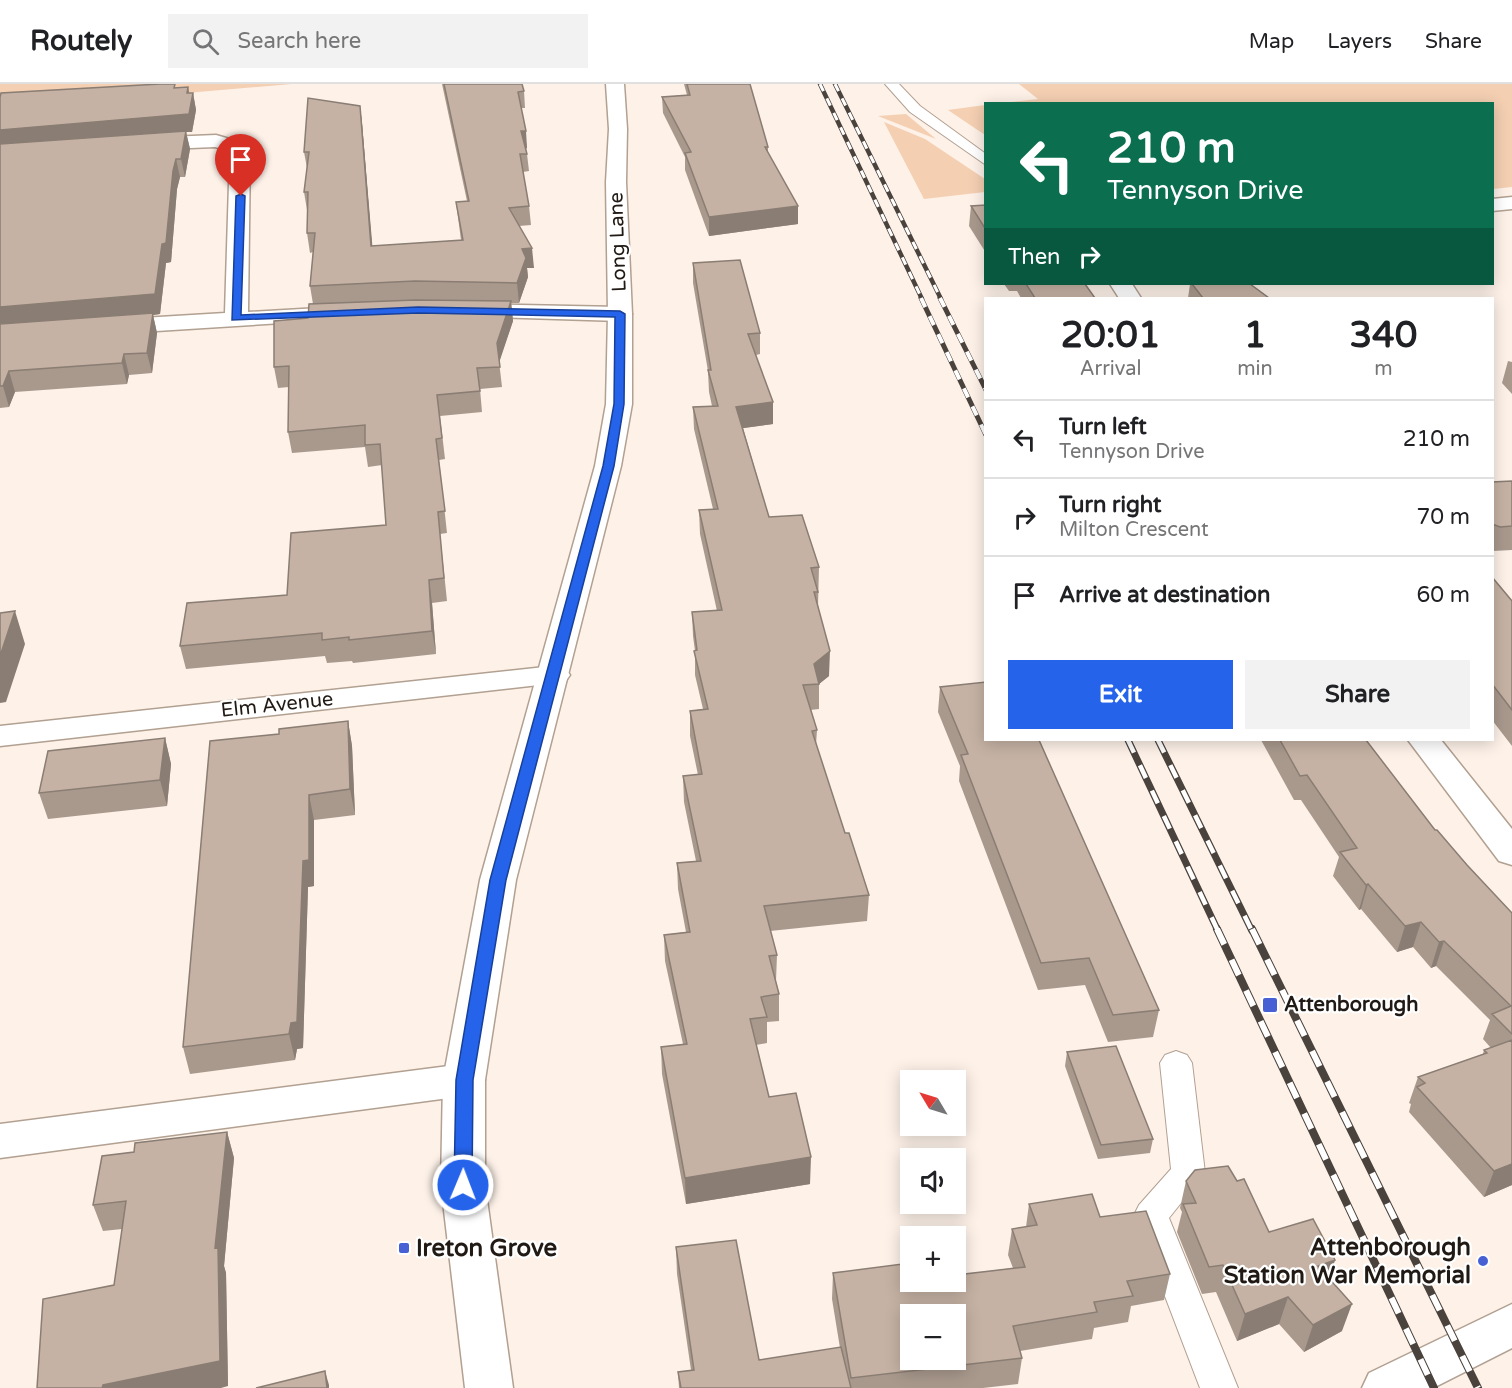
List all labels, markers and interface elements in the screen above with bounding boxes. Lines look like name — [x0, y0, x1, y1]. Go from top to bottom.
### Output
search box — [168, 14, 588, 68]
text: Routely — [30, 24, 132, 58]
icon: search — [189, 25, 222, 58]
text: Search here — [237, 28, 361, 54]
text: Map — [1249, 29, 1294, 54]
text: Layers — [1327, 29, 1392, 54]
text: Share — [1425, 29, 1482, 54]
text: 210 m — [1107, 123, 1236, 174]
icon: left — [1008, 126, 1086, 204]
pin — [215, 134, 266, 196]
icon: arrive — [224, 143, 257, 176]
text: Tennyson Drive — [1107, 174, 1303, 207]
street label: Long Lane — [604, 192, 632, 292]
icon: right — [1073, 240, 1106, 273]
text: Then — [1008, 244, 1061, 270]
text: 20:01 — [1061, 314, 1161, 357]
text: 1 — [1244, 314, 1266, 357]
text: 340 — [1349, 314, 1417, 357]
text: Arrival — [1080, 357, 1142, 381]
text: min — [1237, 357, 1273, 381]
text: m — [1374, 357, 1393, 381]
text: Turn left — [1059, 414, 1147, 440]
icon: left — [1008, 423, 1041, 456]
text: 210 m — [1403, 426, 1470, 452]
text: Tennyson Drive — [1059, 440, 1205, 464]
text: Turn right — [1059, 492, 1161, 518]
icon: right — [1008, 501, 1041, 534]
text: 70 m — [1416, 504, 1470, 530]
text: Milton Crescent — [1059, 518, 1209, 542]
icon: arrive — [1008, 579, 1041, 612]
text: Arrive at destination — [1059, 582, 1270, 608]
text: 60 m — [1416, 582, 1470, 608]
button: Exit — [1008, 660, 1233, 729]
button: Share — [1245, 660, 1470, 729]
street label: Elm Avenue — [220, 687, 334, 723]
place label: Attenborough — [1284, 993, 1418, 1017]
marker: Attenborough — [1261, 996, 1279, 1014]
north arrow — [900, 1070, 966, 1136]
map controls — [900, 1070, 966, 1370]
button: sound — [900, 1148, 966, 1214]
position arrow — [431, 1153, 495, 1217]
button: + — [900, 1226, 966, 1292]
place label: Attenborough Station War Memorial — [1224, 1233, 1471, 1290]
place label: Ireton Grove — [416, 1234, 557, 1263]
marker: Ireton Grove — [397, 1241, 411, 1255]
marker: Attenborough Station War Memorial — [1476, 1254, 1490, 1268]
button: − — [900, 1304, 966, 1370]

